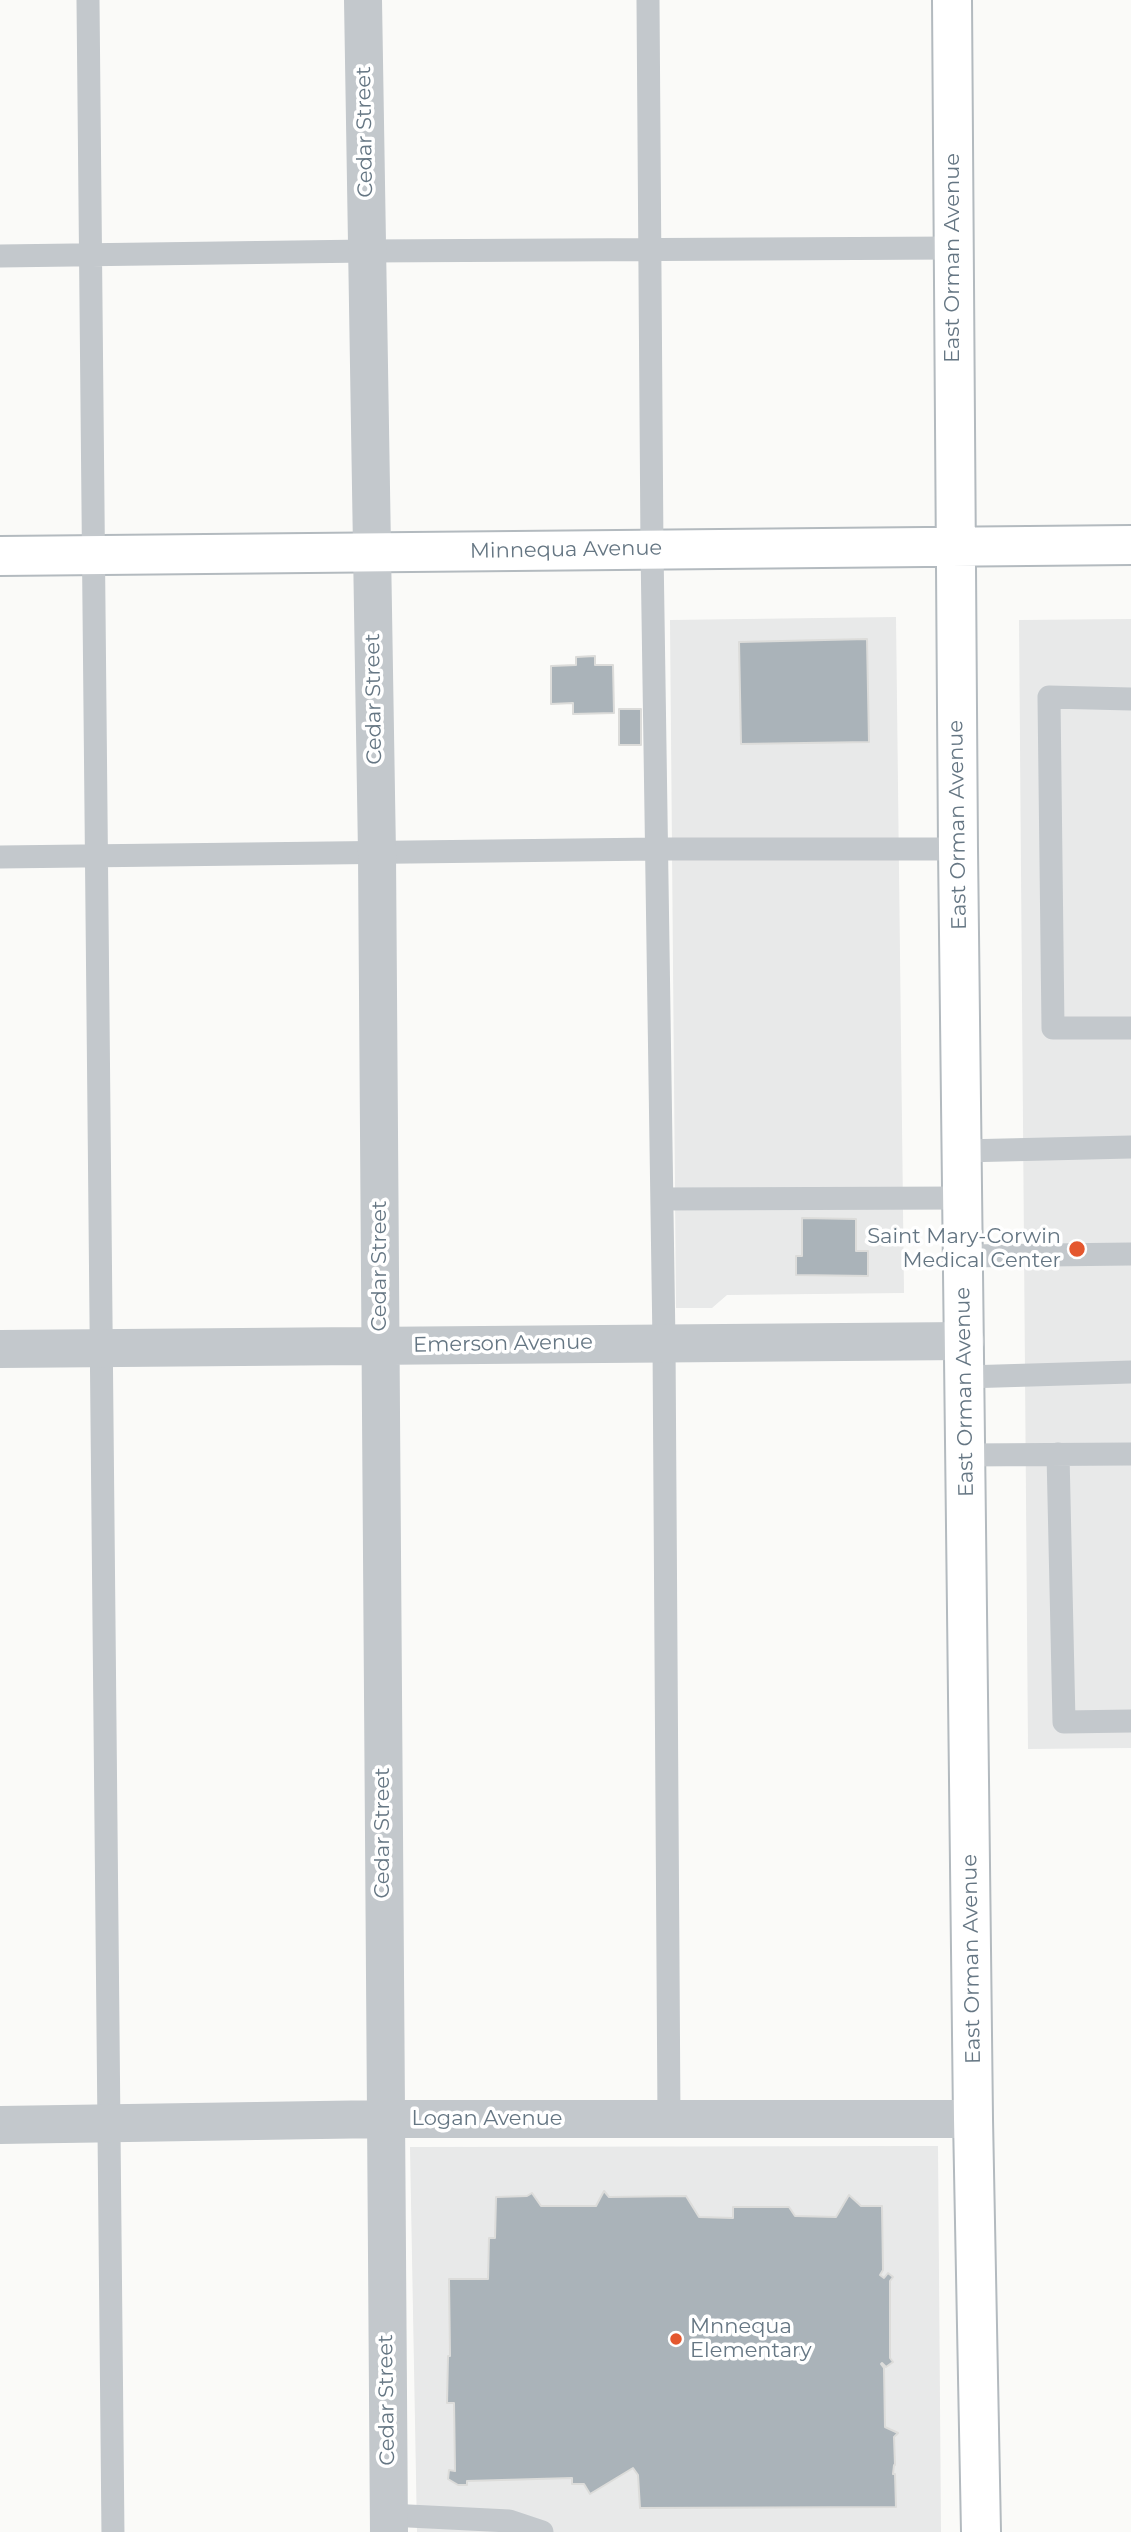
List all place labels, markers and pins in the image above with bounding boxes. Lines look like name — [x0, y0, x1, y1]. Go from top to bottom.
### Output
place label: Saint Mary-Corwin Medical Center — [867, 1224, 1061, 1274]
marker: Saint Mary-Corwin Medical Center — [1067, 1239, 1087, 1259]
place label: Mnnequa Elementary — [690, 2314, 812, 2364]
marker: Mnnequa Elementary — [668, 2331, 684, 2347]

